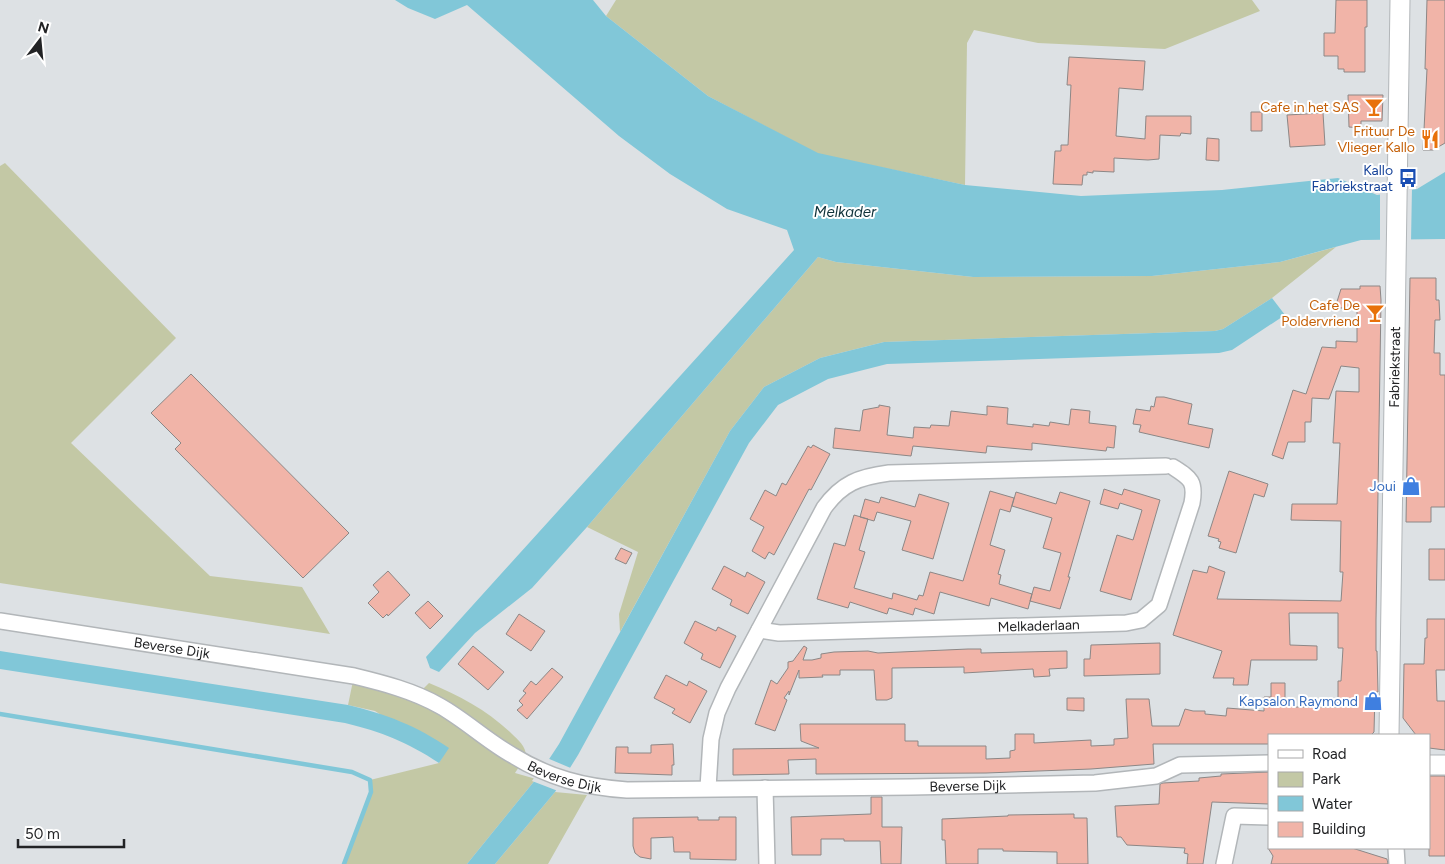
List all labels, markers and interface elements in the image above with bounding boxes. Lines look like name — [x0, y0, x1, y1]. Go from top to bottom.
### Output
north arrow — [15, 15, 65, 65]
text: N — [36, 18, 51, 38]
bar icon: Cafe in het SAS — [1363, 96, 1385, 118]
place label: Cafe in het SAS — [1260, 99, 1359, 116]
place label: Frituur De Vlieger Kallo — [1337, 123, 1415, 156]
restaurant icon: Frituur De Vlieger Kallo — [1419, 128, 1441, 150]
place label: Kallo Fabriekstraat — [1312, 162, 1393, 195]
bus stop icon: Kallo Fabriekstraat — [1397, 167, 1419, 189]
water label: Melkader — [814, 203, 877, 221]
place label: Cafe De Poldervriend — [1281, 297, 1360, 330]
bar icon: Cafe De Poldervriend — [1364, 302, 1386, 324]
street label: Fabriekstraat — [1385, 326, 1404, 408]
shop icon: Joui — [1400, 475, 1422, 497]
place label: Joui — [1370, 478, 1396, 495]
street label: Melkaderlaan — [997, 616, 1080, 635]
street label: Beverse Dijk — [133, 633, 211, 662]
shop icon: Kapsalon Raymond — [1362, 690, 1384, 712]
place label: Kapsalon Raymond — [1239, 693, 1358, 710]
legend — [1268, 734, 1430, 849]
text: Road — [1312, 745, 1347, 763]
street label: Beverse Dijk — [525, 757, 603, 796]
text: Park — [1312, 770, 1341, 788]
street label: Beverse Dijk — [929, 776, 1006, 795]
text: Water — [1312, 795, 1352, 813]
scale bar — [18, 816, 124, 848]
text: Building — [1312, 820, 1366, 838]
text: 50 m — [25, 825, 60, 843]

